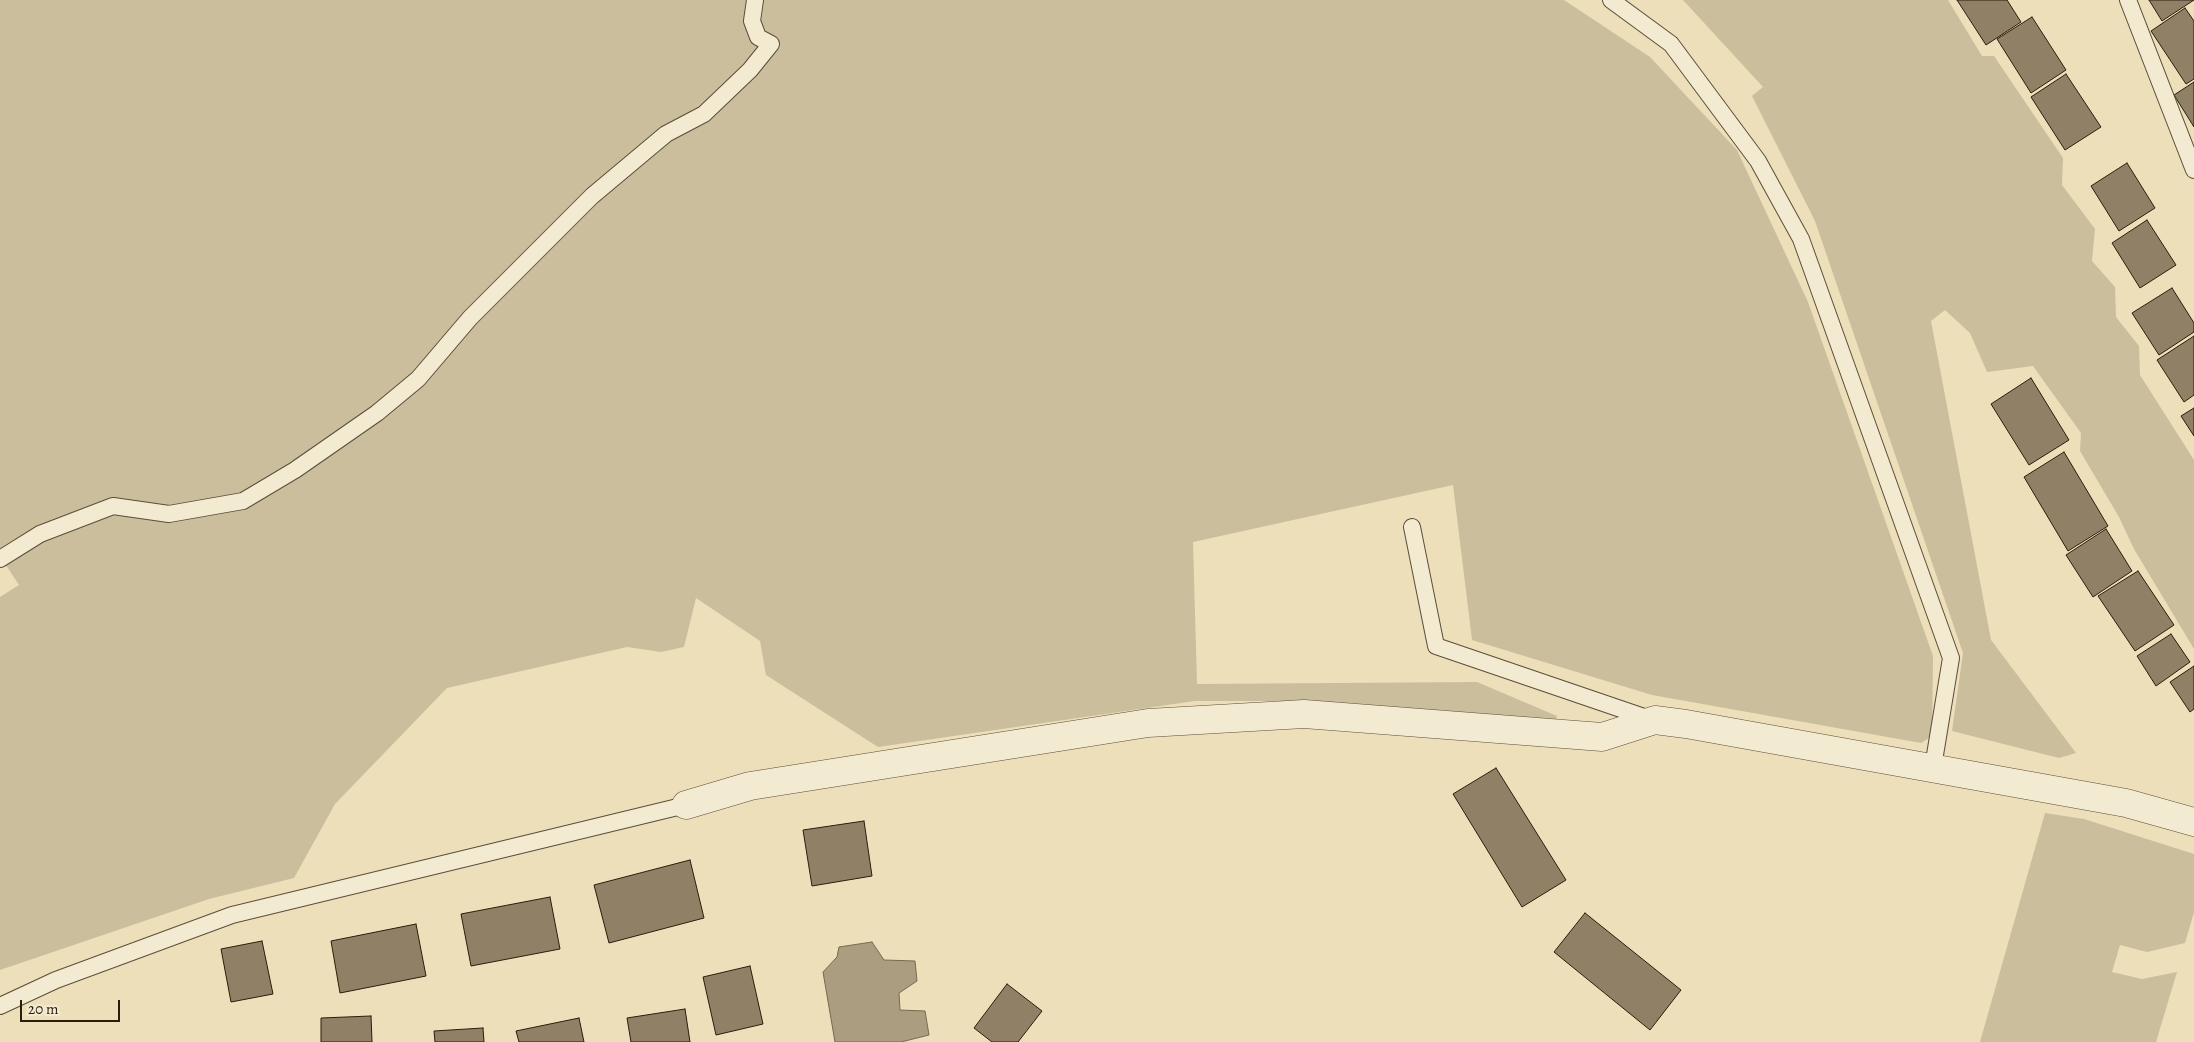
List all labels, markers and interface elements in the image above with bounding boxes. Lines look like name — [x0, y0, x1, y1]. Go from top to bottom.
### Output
scale bar — [22, 990, 122, 1022]
text: 20 m — [28, 999, 59, 1019]

